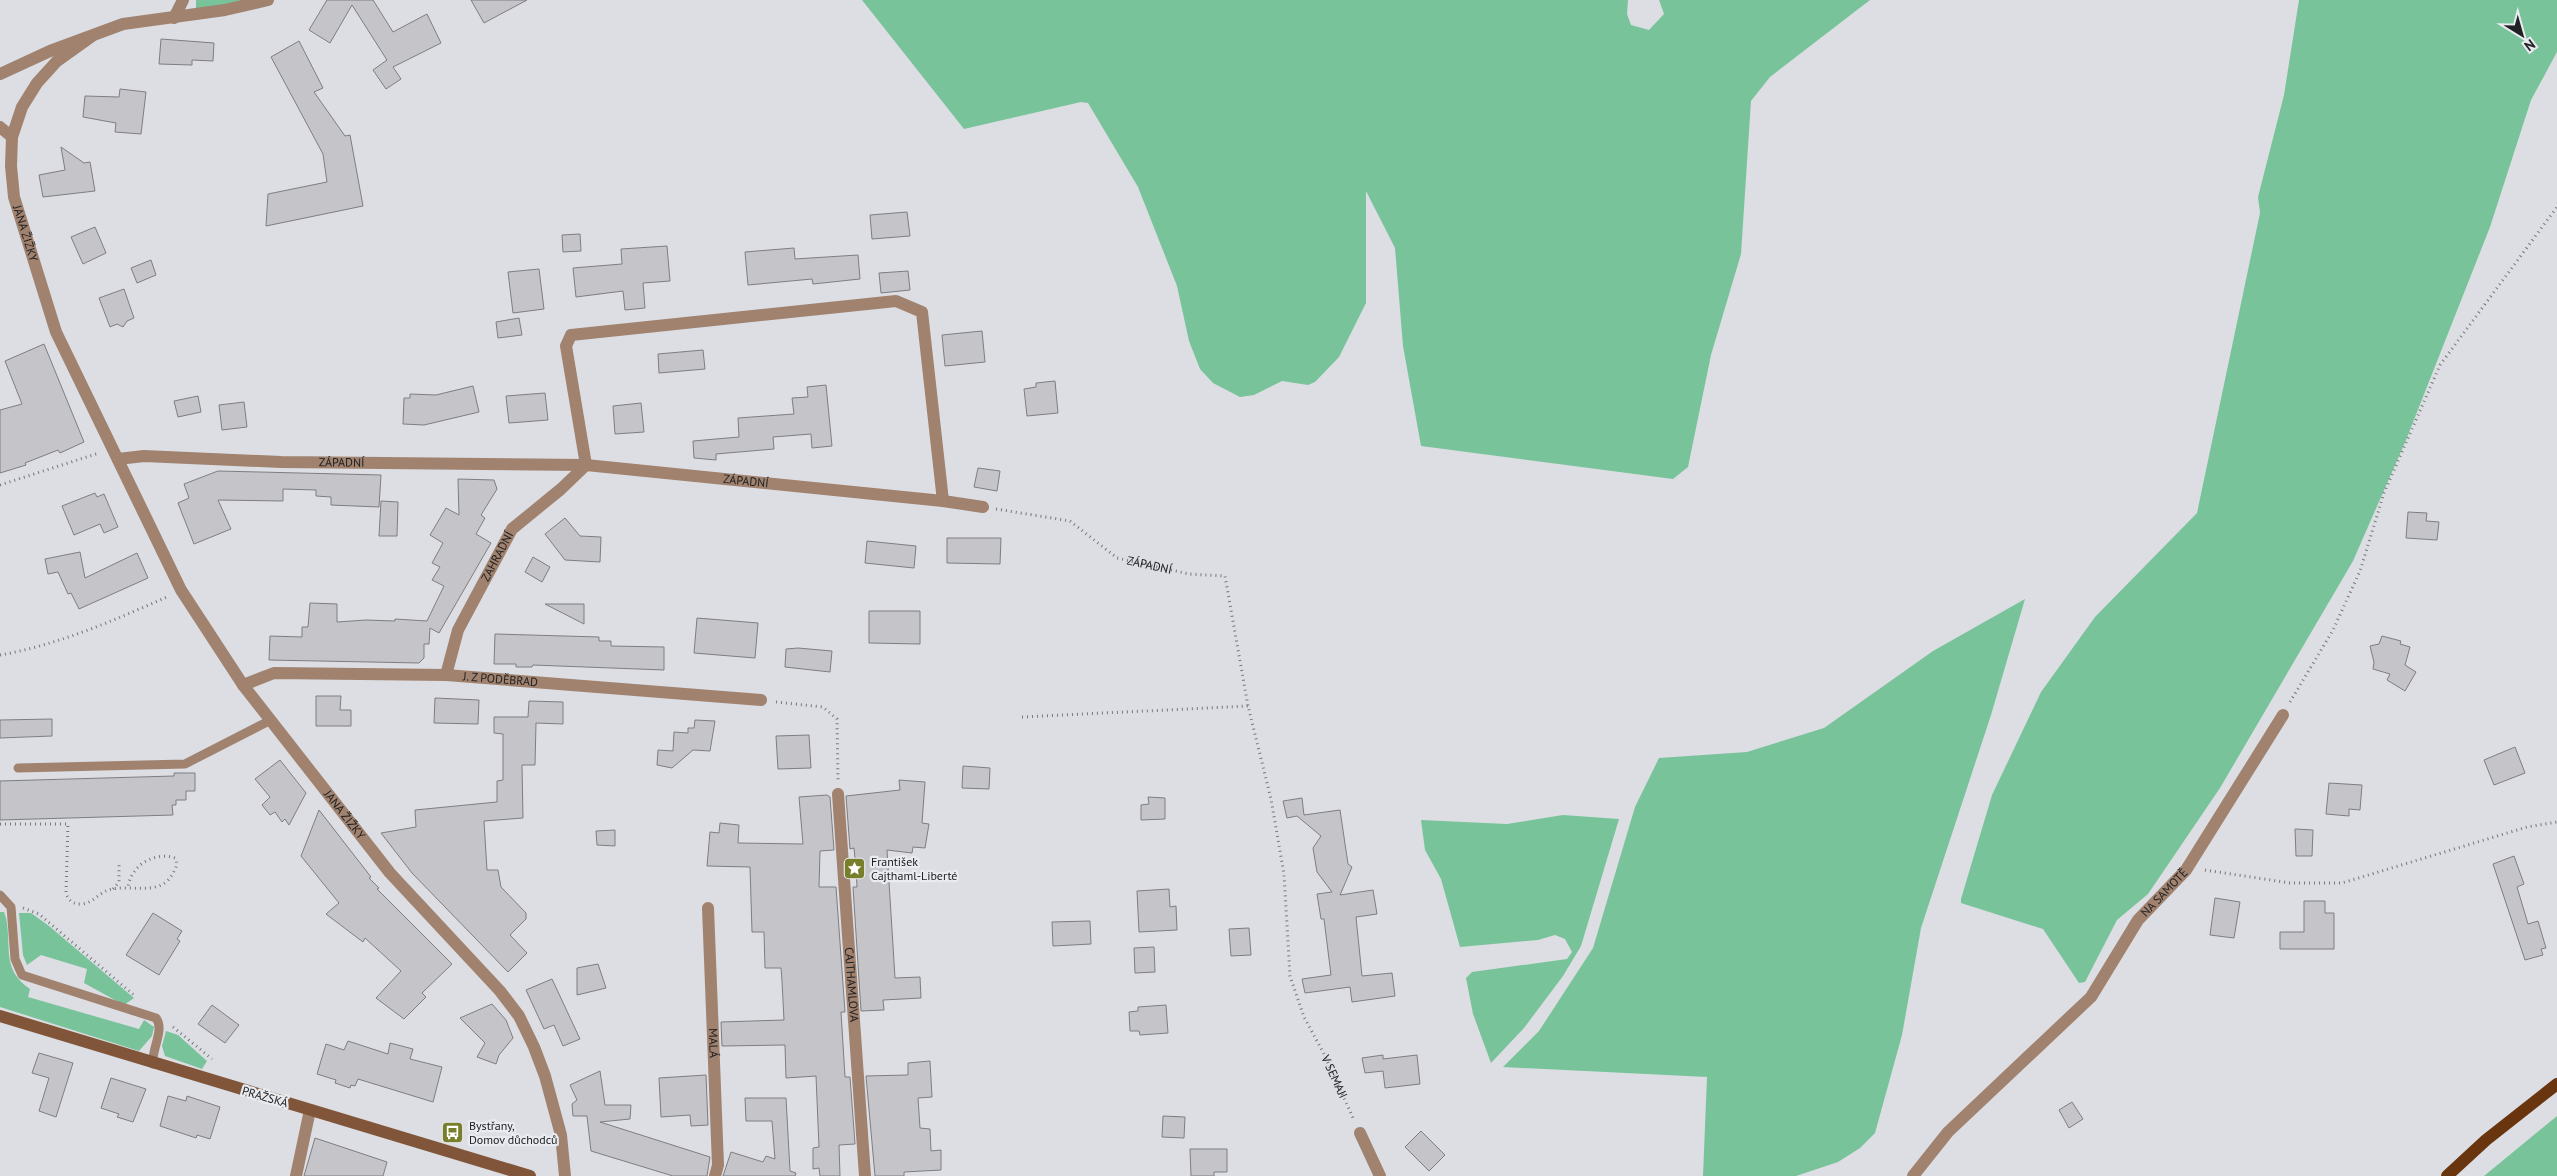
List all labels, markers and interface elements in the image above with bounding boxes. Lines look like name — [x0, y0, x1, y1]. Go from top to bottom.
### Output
north arrow — [2497, 10, 2547, 60]
text: N — [2521, 35, 2539, 55]
street label: JANA ŽIŽKY — [10, 202, 42, 264]
street label: ZÁPADNÍ — [319, 454, 365, 470]
street label: ZÁPADNÍ — [722, 471, 770, 490]
street label: ZAHRADNÍ — [477, 528, 517, 584]
street label: ZÁPADNÍ — [1126, 552, 1174, 577]
street label: J. Z PODĚBRAD — [462, 668, 539, 689]
street label: JANA ŽIŽKY — [320, 786, 369, 842]
place label: František Cajthaml-Liberté — [871, 854, 957, 883]
place icon: František Cajthaml-Liberté — [843, 857, 867, 881]
street label: NA SAMOTĚ — [2137, 865, 2191, 920]
street label: CAJTHAMLOVA — [842, 947, 862, 1022]
street label: MALÁ — [706, 1028, 722, 1058]
street label: V SEMAJI — [1318, 1052, 1351, 1101]
street label: PRAŽSKÁ — [240, 1083, 290, 1110]
place label: Bystřany, Domov důchodců — [469, 1118, 558, 1147]
bus stop icon: Bystřany, Domov důchodců — [441, 1121, 465, 1145]

